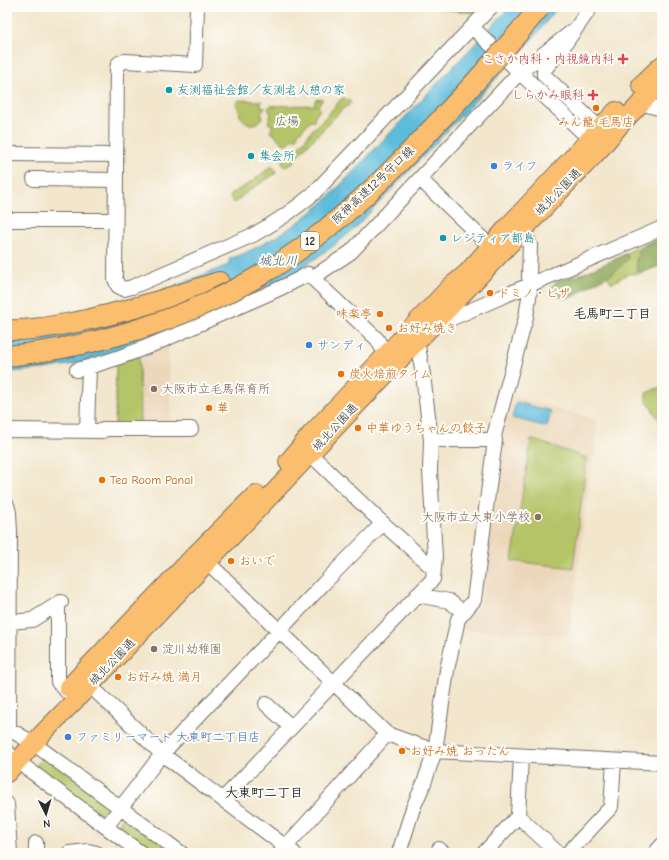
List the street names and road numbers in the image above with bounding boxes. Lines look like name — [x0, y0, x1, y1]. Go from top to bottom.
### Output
street label: 阪神高速12号守口線 — [329, 143, 417, 227]
street label: 城北公園通 — [532, 166, 584, 218]
road number: 12 — [301, 232, 319, 250]
street label: 城北公園通 — [309, 400, 361, 454]
street label: 城北公園通 — [86, 636, 138, 688]

